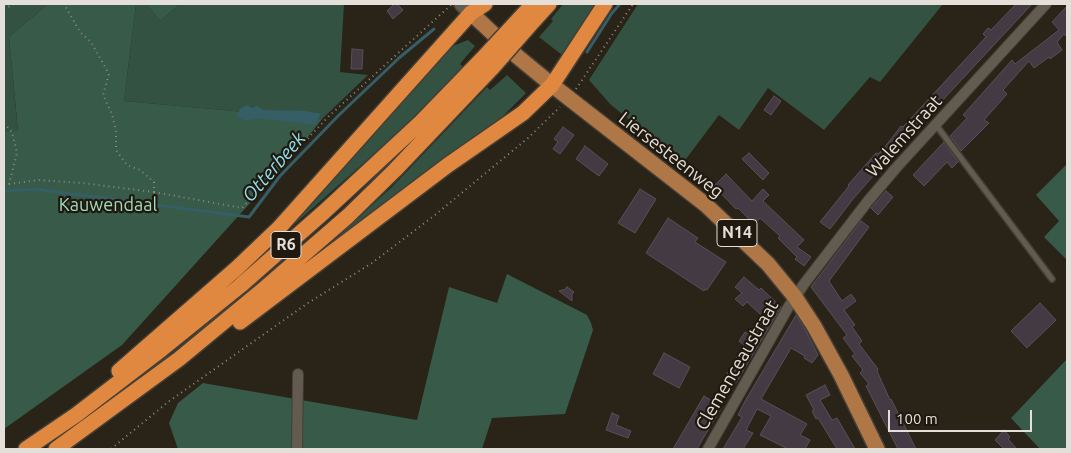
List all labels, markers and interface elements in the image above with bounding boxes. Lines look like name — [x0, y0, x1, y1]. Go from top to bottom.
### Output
street label: Walemstraat — [862, 91, 946, 181]
street label: Liersesteenweg — [614, 107, 728, 203]
water label: Otterbeek — [237, 127, 311, 207]
park label: Kauwendaal — [59, 194, 157, 216]
road number: N14 — [717, 220, 757, 247]
road number: R6 — [271, 232, 301, 258]
street label: Clemenceaustraat — [691, 296, 783, 434]
scale bar — [891, 400, 1035, 432]
text: 100 m — [896, 410, 938, 427]

